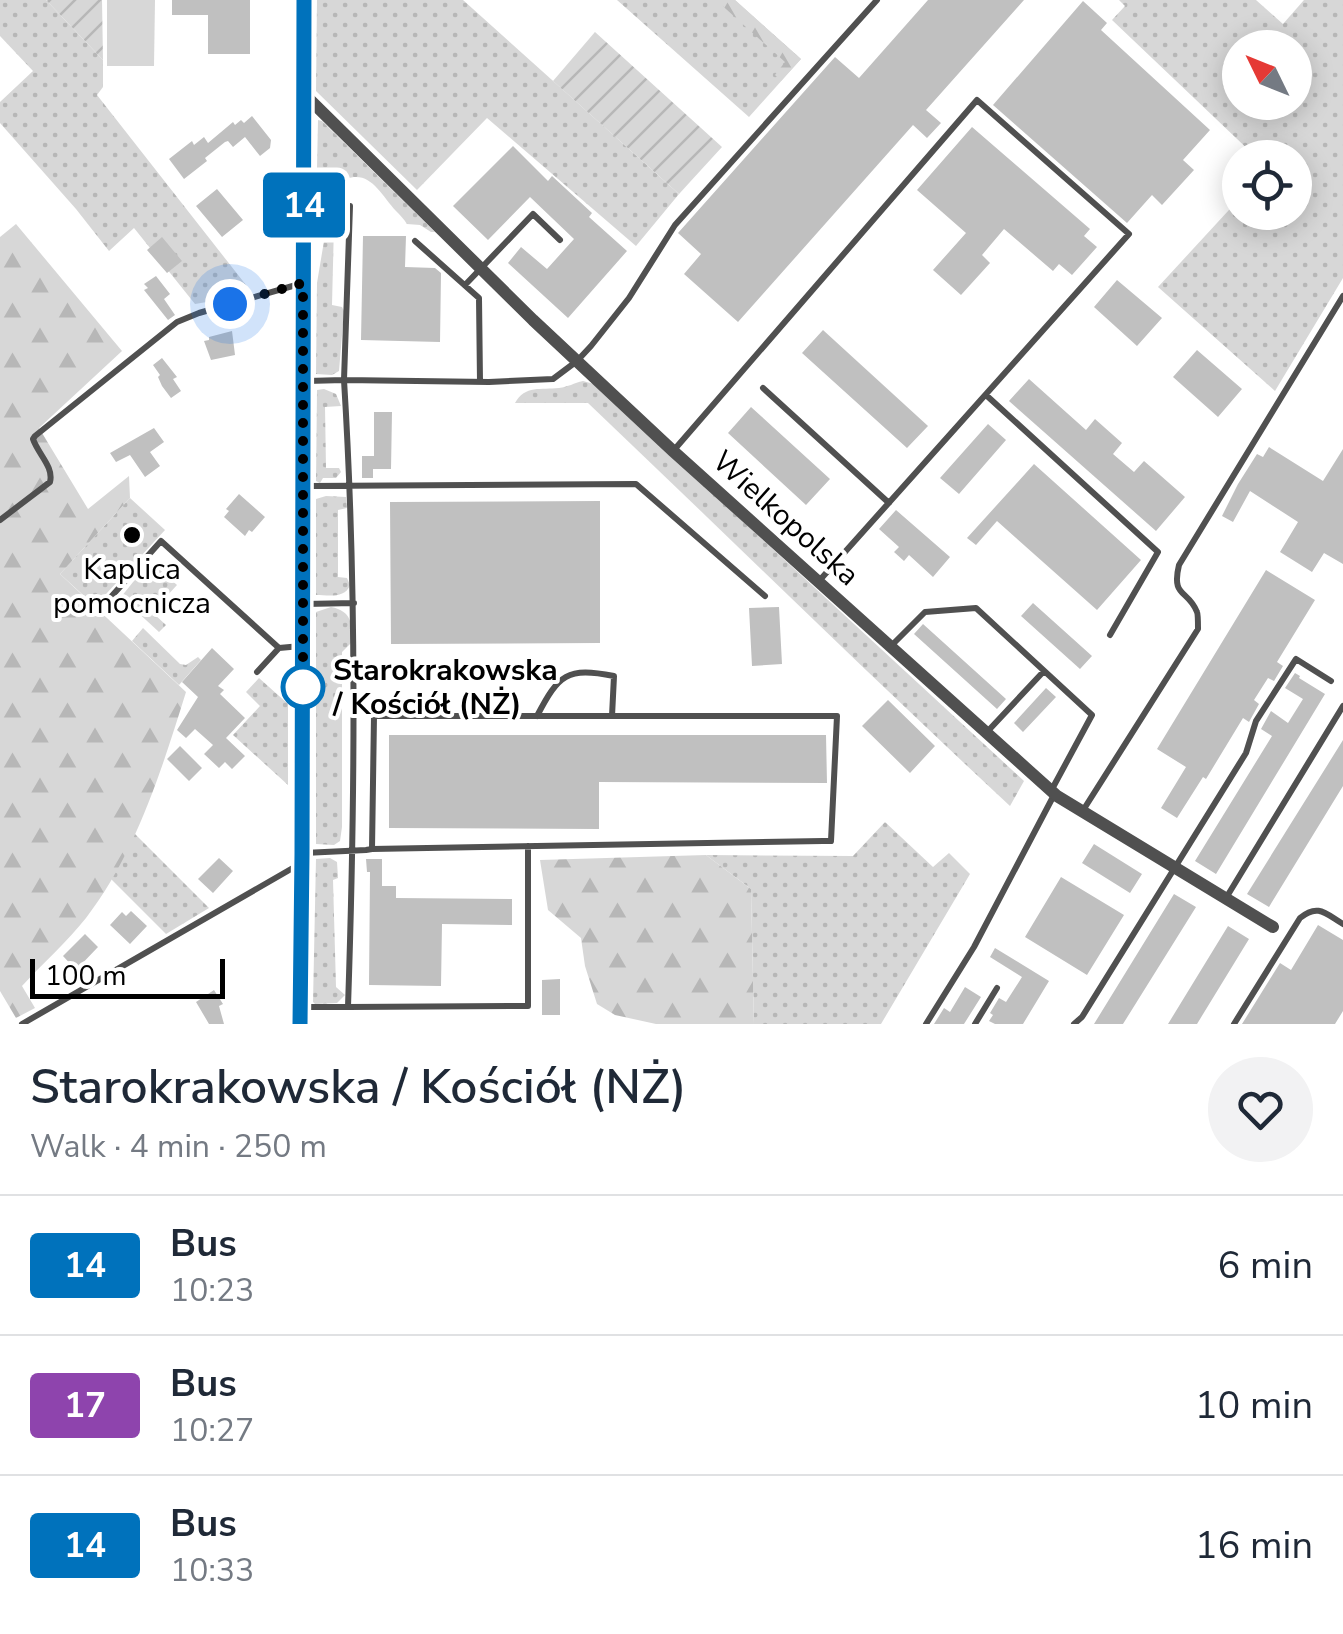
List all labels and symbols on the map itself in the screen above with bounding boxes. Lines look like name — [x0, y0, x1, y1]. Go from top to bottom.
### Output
north arrow — [1222, 30, 1312, 120]
line badge: 14 — [259, 172, 349, 238]
your location — [205, 279, 255, 329]
street label: Wielkopolska — [703, 442, 868, 595]
marker: Kaplica pomocnicza — [121, 524, 143, 546]
place label: Kaplica pomocnicza — [53, 549, 211, 624]
place label: Starokrakowska / Kościół (NŻ) — [332, 650, 558, 725]
marker: Starokrakowska / Kościół (NŻ) — [282, 666, 324, 708]
scale bar — [30, 954, 225, 998]

